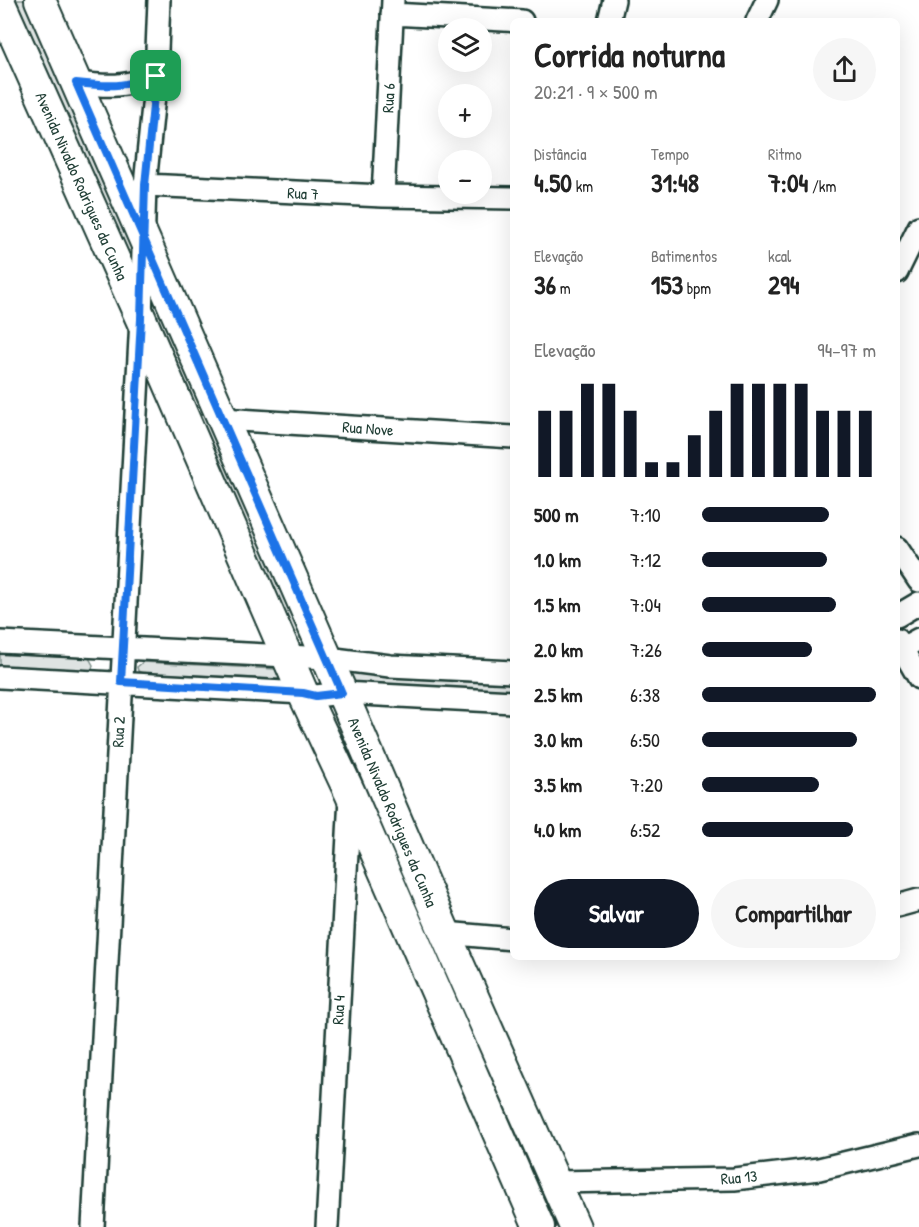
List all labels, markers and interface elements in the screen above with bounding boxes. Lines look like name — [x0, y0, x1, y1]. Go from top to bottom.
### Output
map controls — [438, 18, 492, 204]
button: layers — [438, 18, 492, 72]
text: Corrida noturna — [534, 33, 725, 77]
button: share — [813, 38, 876, 101]
pin — [130, 50, 181, 101]
icon: arrive — [139, 59, 172, 92]
text: 20:21 · 9 × 500 m — [534, 78, 658, 105]
street label: Rua 6 — [376, 82, 400, 114]
button: + — [438, 84, 492, 138]
street label: Avenida Nivaldo Rodrigues da Cunha — [30, 88, 134, 284]
text: Distância — [534, 143, 586, 165]
text: Tempo — [651, 143, 689, 165]
text: Ritmo — [768, 143, 802, 165]
button: − — [438, 150, 492, 204]
text: 4.50 — [534, 165, 572, 200]
text: 31:48 — [651, 165, 699, 200]
text: 7:04 — [768, 165, 808, 200]
text: km — [572, 175, 593, 197]
text: /km — [808, 175, 836, 197]
street label: Rua 7 — [287, 181, 319, 205]
text: Elevação — [534, 245, 583, 267]
text: Batimentos — [651, 245, 717, 267]
text: kcal — [768, 245, 791, 267]
text: 36 — [534, 267, 556, 302]
text: 153 — [651, 267, 683, 302]
text: 294 — [768, 267, 799, 302]
text: m — [556, 277, 571, 299]
text: bpm — [683, 277, 711, 299]
text: Elevação — [534, 336, 596, 363]
text: 94–97 m — [817, 336, 876, 363]
street label: Rua Nove — [342, 415, 395, 441]
text: 500 m — [534, 501, 579, 528]
text: 7:10 — [630, 501, 661, 528]
text: 1.0 km — [534, 546, 581, 573]
text: 7:12 — [630, 546, 661, 573]
text: 1.5 km — [534, 591, 581, 618]
text: 7:04 — [630, 591, 661, 618]
text: 2.0 km — [534, 636, 583, 663]
text: 7:26 — [630, 636, 662, 663]
text: 2.5 km — [534, 681, 583, 708]
text: 6:38 — [630, 681, 660, 708]
street label: Avenida Nivaldo Rodrigues da Cunha — [343, 714, 443, 910]
street label: Rua 2 — [106, 715, 130, 748]
text: 3.0 km — [534, 726, 583, 753]
text: 6:50 — [630, 726, 660, 753]
text: 3.5 km — [534, 771, 582, 798]
text: 7:20 — [630, 771, 663, 798]
text: 4.0 km — [534, 816, 581, 843]
text: 6:52 — [630, 816, 660, 843]
button: Salvar — [534, 879, 699, 948]
button: Compartilhar — [711, 879, 876, 948]
street label: Rua 4 — [326, 995, 350, 1025]
street label: Rua 13 — [720, 1164, 758, 1190]

